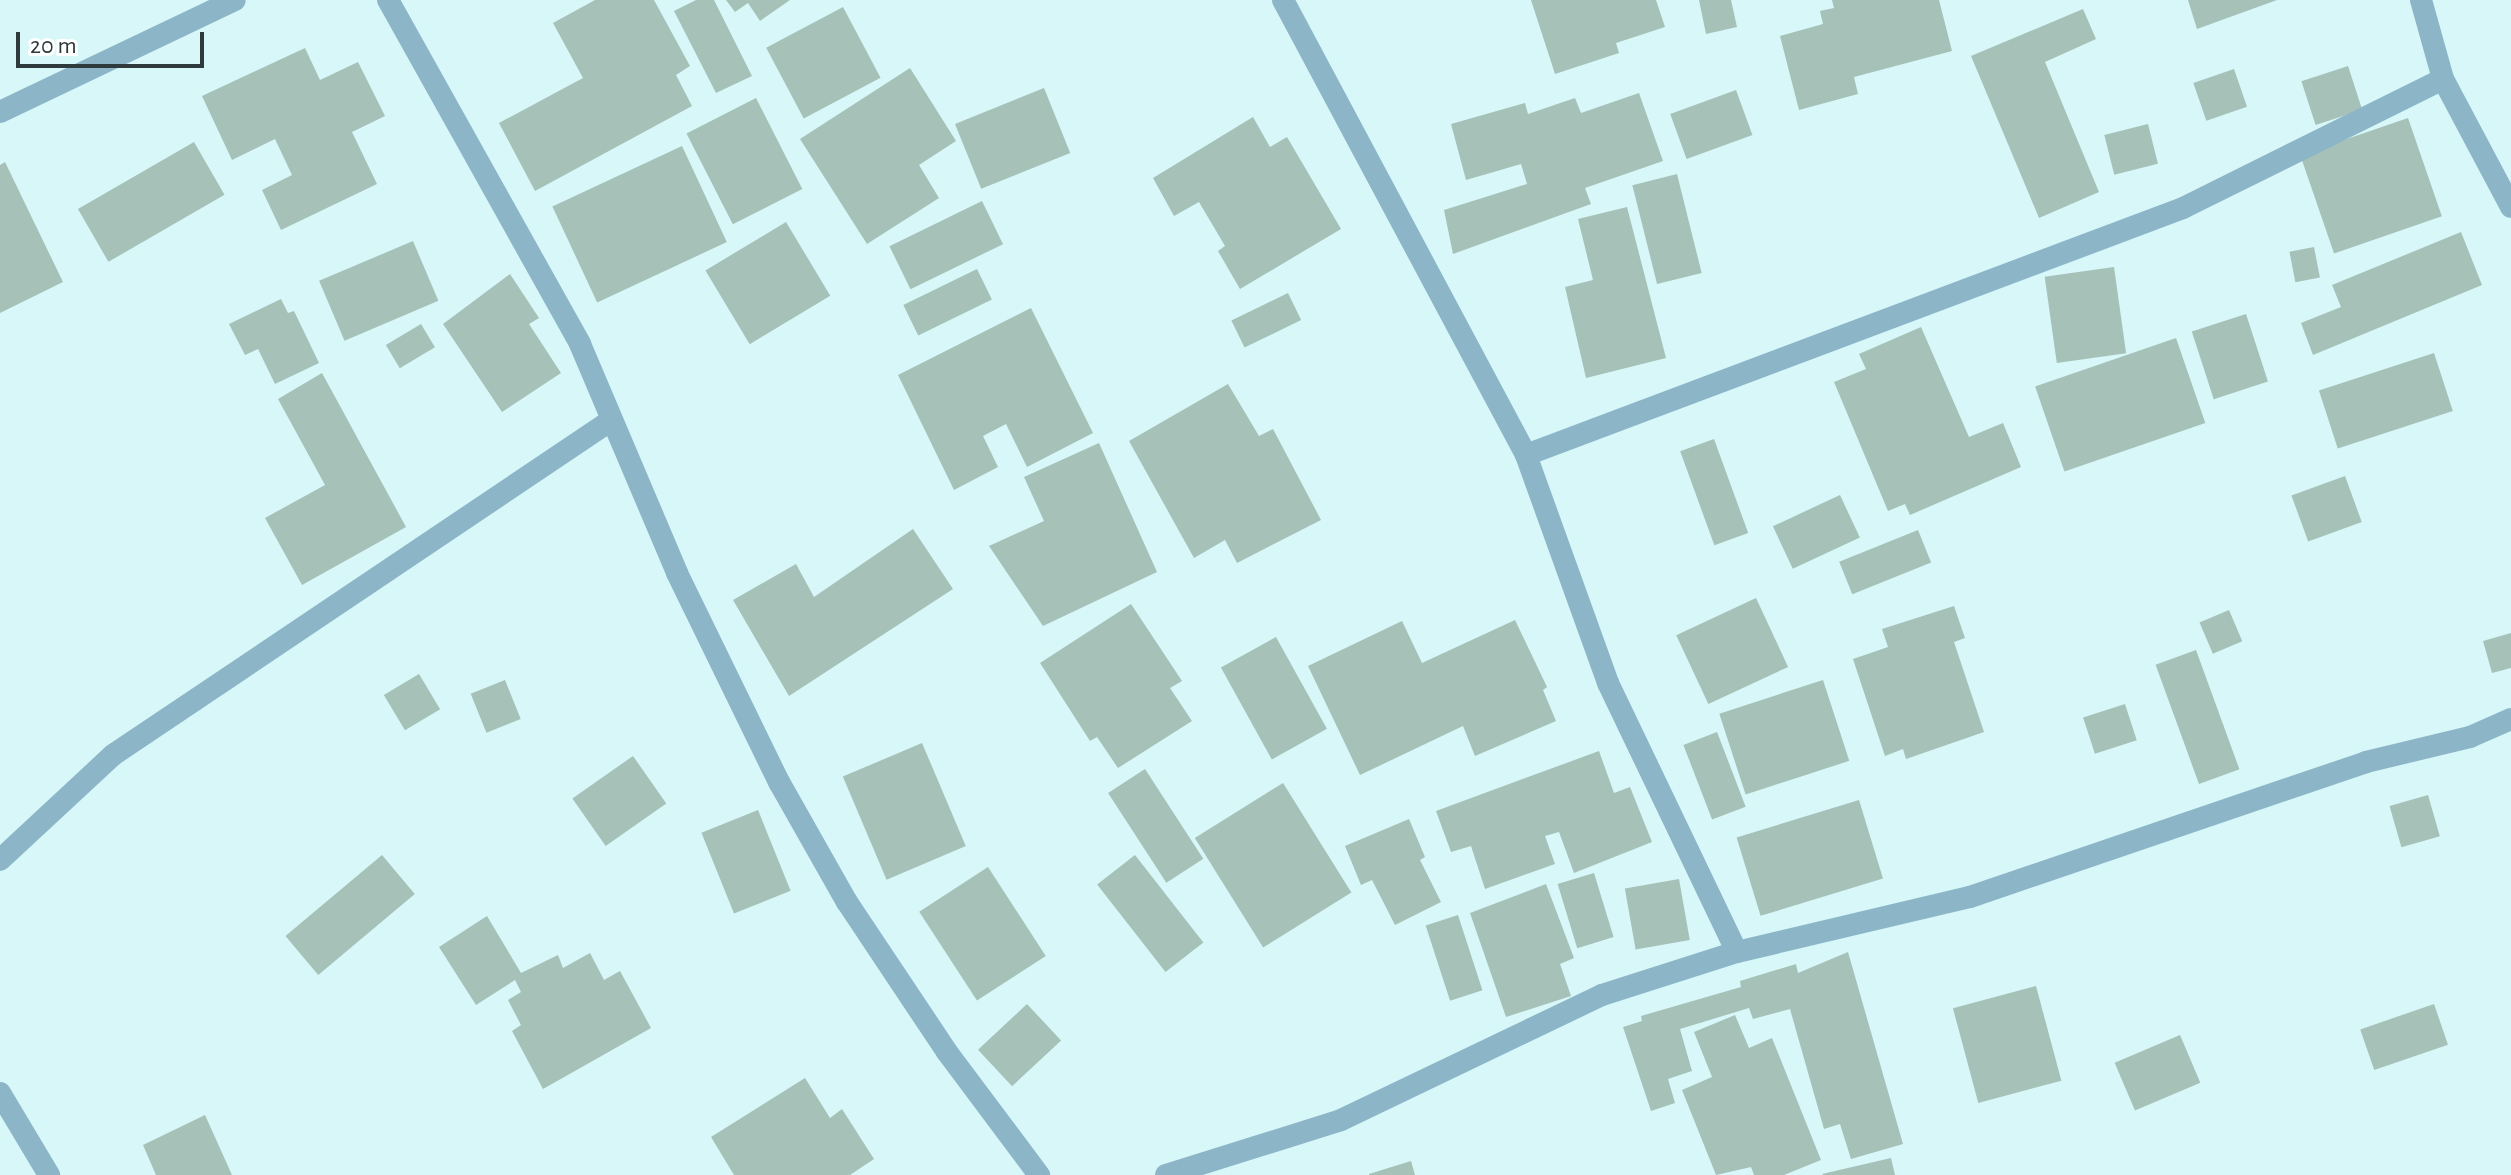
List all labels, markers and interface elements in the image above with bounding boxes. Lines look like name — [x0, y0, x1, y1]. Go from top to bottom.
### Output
scale bar — [20, 16, 208, 66]
text: 20 m — [30, 34, 77, 58]

